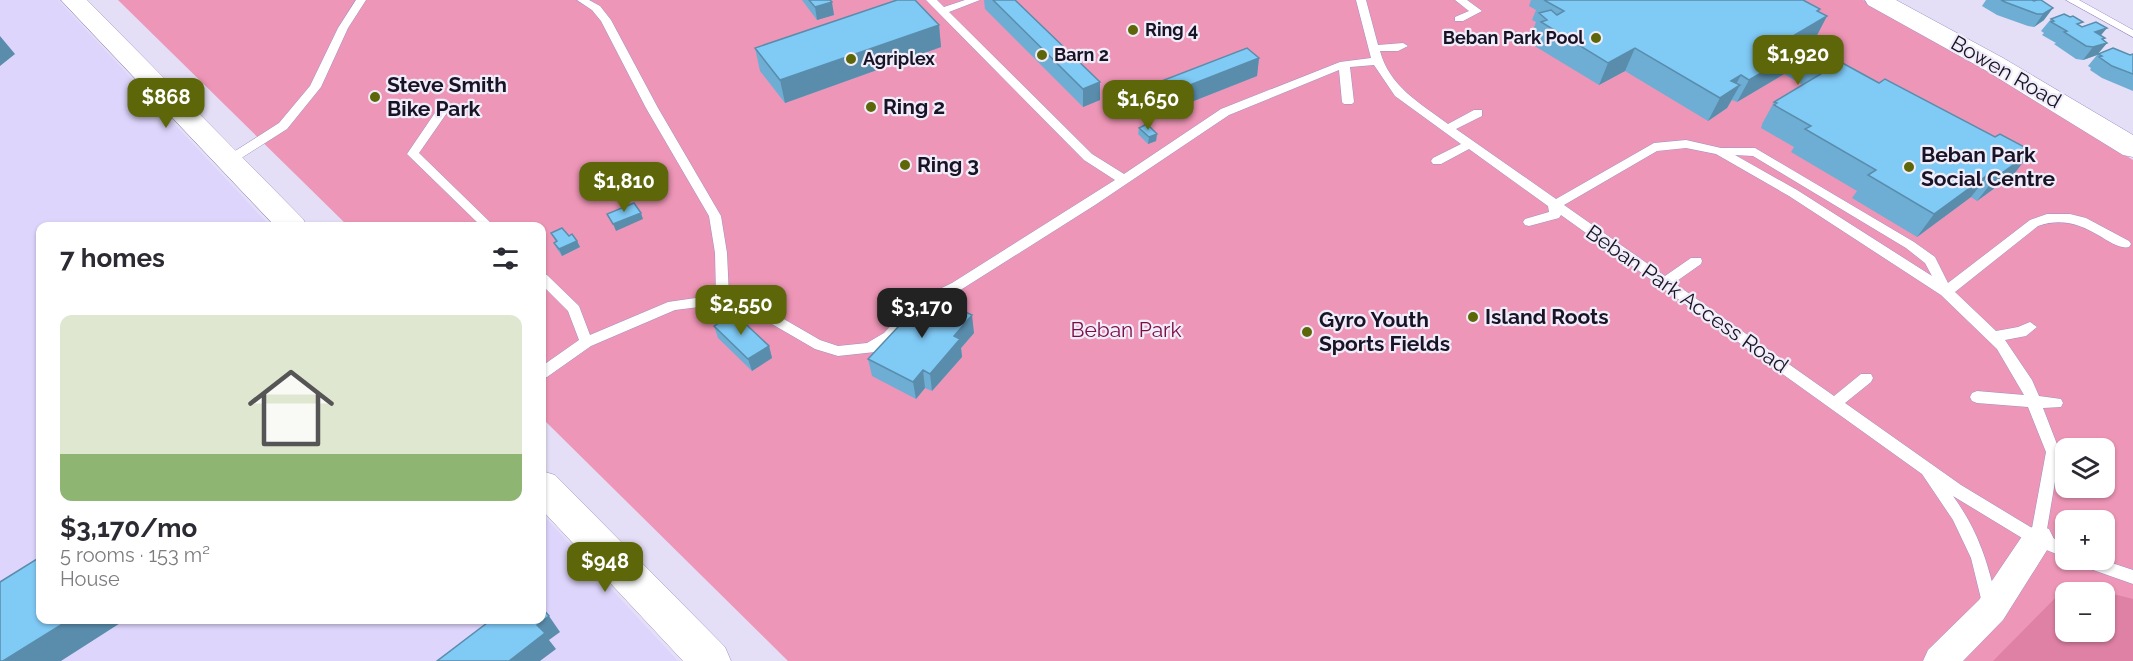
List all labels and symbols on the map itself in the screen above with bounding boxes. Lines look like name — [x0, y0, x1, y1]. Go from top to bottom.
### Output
place label: Ring 4 — [1145, 19, 1198, 40]
marker: Ring 4 — [1126, 23, 1140, 37]
place label: Beban Park Pool — [1443, 27, 1584, 48]
street label: Bowen Road — [1947, 30, 2066, 113]
marker: Beban Park Pool — [1589, 31, 1603, 45]
pin: $1,920 — [1749, 35, 1847, 86]
place label: Barn 2 — [1054, 44, 1109, 65]
place label: Agriplex — [863, 48, 935, 69]
marker: Barn 2 — [1035, 48, 1049, 62]
marker: Agriplex — [844, 52, 858, 66]
place label: Steve Smith Bike Park — [387, 72, 507, 121]
pin: $868 — [130, 78, 202, 129]
pin: $1,650 — [1099, 80, 1197, 131]
marker: Steve Smith Bike Park — [368, 90, 382, 104]
place label: Ring 2 — [883, 94, 945, 119]
marker: Ring 2 — [864, 100, 878, 114]
place label: Beban Park Social Centre — [1921, 142, 2056, 191]
place label: Ring 3 — [917, 152, 979, 177]
marker: Ring 3 — [898, 158, 912, 172]
marker: Beban Park Social Centre — [1902, 160, 1916, 174]
pin: $1,810 — [575, 162, 673, 213]
street label: Beban Park Access Road — [1581, 219, 1793, 378]
pin: $2,550 — [692, 285, 790, 336]
pin: $3,170 — [873, 288, 971, 339]
place label: Island Roots — [1485, 304, 1609, 329]
place label: Gyro Youth Sports Fields — [1319, 307, 1450, 356]
marker: Island Roots — [1466, 310, 1480, 324]
park label: Beban Park — [1070, 317, 1182, 342]
marker: Gyro Youth Sports Fields — [1300, 325, 1314, 339]
pin: $948 — [569, 542, 641, 593]

